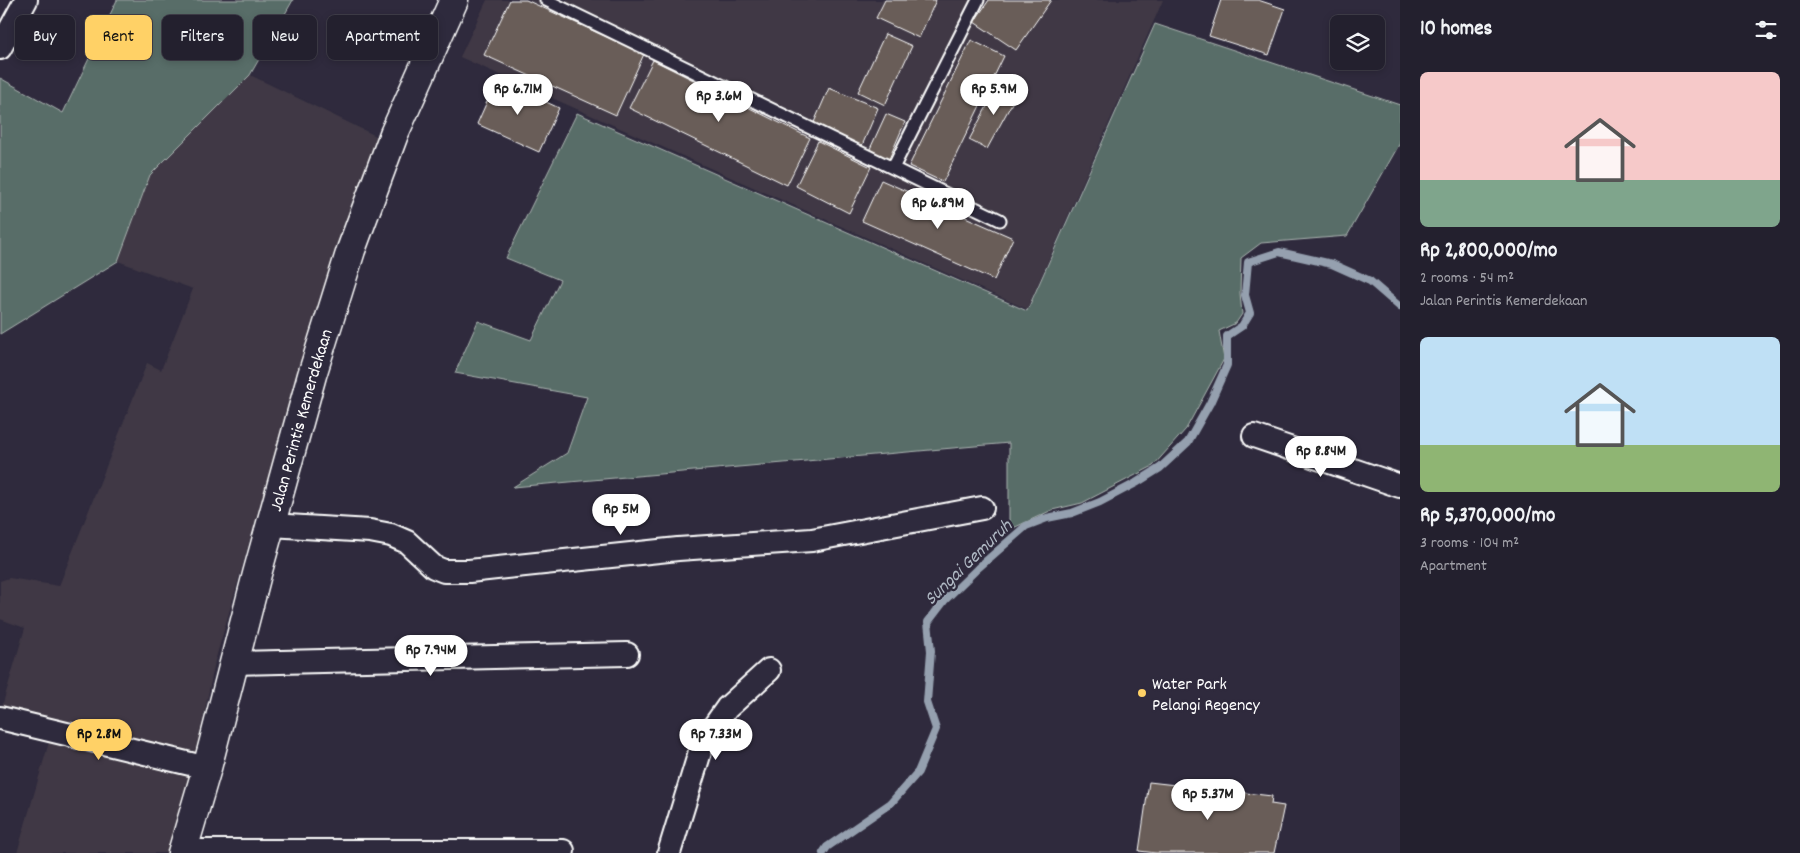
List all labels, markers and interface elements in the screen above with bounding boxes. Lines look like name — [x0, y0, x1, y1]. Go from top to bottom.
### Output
chip: Buy — [15, 15, 75, 60]
chip: Rent — [85, 15, 152, 60]
chip: Filters — [162, 15, 243, 60]
chip: New — [253, 15, 317, 60]
chip: Apartment — [327, 15, 438, 60]
map controls — [1330, 15, 1385, 70]
button: layers — [1330, 15, 1385, 70]
text: 10 homes — [1420, 15, 1492, 45]
icon: filters — [1752, 16, 1780, 44]
pin: Rp 6.71M — [466, 74, 570, 116]
pin: Rp 5.9M — [948, 74, 1040, 116]
text: Rp 6.71M — [494, 78, 542, 101]
text: Rp 5.9M — [971, 78, 1017, 101]
pin: Rp 3.6M — [673, 80, 765, 123]
text: Rp 3.6M — [696, 85, 742, 108]
icon: home — [1555, 105, 1645, 195]
pin: Rp 6.89M — [886, 188, 990, 230]
text: Rp 6.89M — [912, 192, 964, 215]
text: Rp 2,800,000/mo — [1420, 237, 1557, 267]
text: 2 rooms · 54 m² — [1420, 267, 1514, 290]
text: Jalan Perintis Kemerdekaan — [1420, 290, 1587, 313]
street label: Jalan Perintis Kemerdekaan — [265, 326, 341, 515]
icon: home — [1555, 370, 1645, 460]
pin: Rp 8.84M — [1269, 436, 1373, 478]
text: Rp 8.84M — [1296, 440, 1346, 463]
pin: Rp 5M — [586, 494, 656, 536]
text: Rp 5M — [603, 498, 639, 521]
text: Rp 5,370,000/mo — [1420, 502, 1555, 532]
water label: Sungai Gemuruh — [919, 513, 1021, 613]
text: 3 rooms · 104 m² — [1420, 532, 1519, 555]
text: Apartment — [1420, 555, 1487, 578]
pin: Rp 7.94M — [379, 634, 483, 677]
text: Rp 7.94M — [406, 639, 456, 662]
place label: Water Park Pelangi Regency — [1152, 673, 1260, 719]
marker: Water Park Pelangi Regency — [1136, 687, 1148, 699]
pin: Rp 2.8M — [53, 718, 145, 761]
pin: Rp 7.33M — [664, 718, 768, 761]
text: Rp 2.8M — [77, 723, 121, 746]
text: Rp 7.33M — [690, 723, 742, 746]
pin: Rp 5.37M — [1156, 778, 1260, 821]
text: Rp 5.37M — [1182, 783, 1234, 806]

